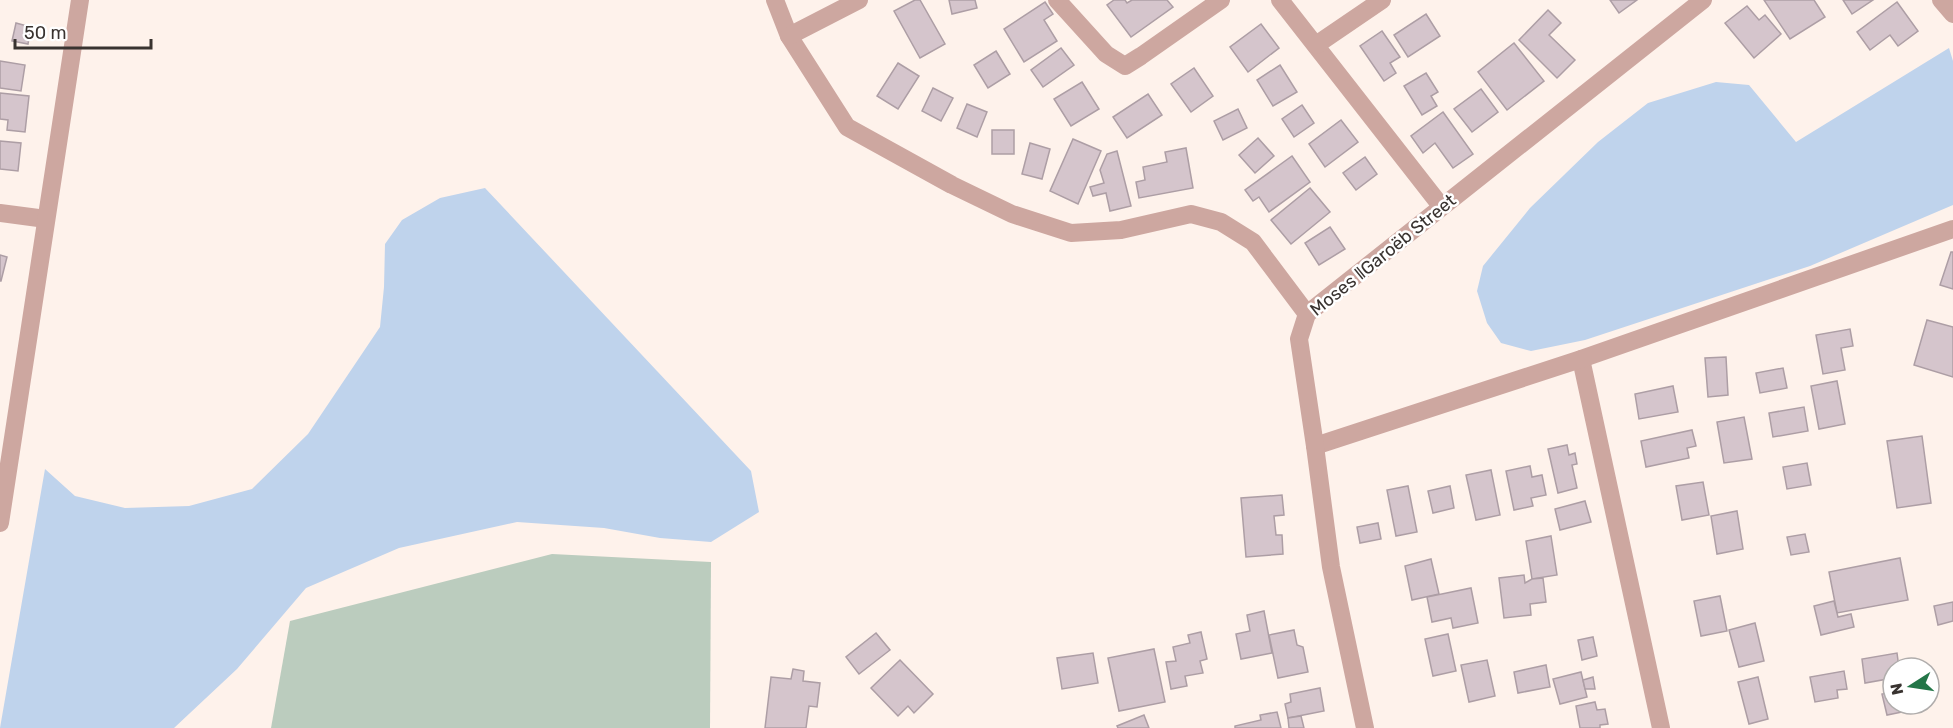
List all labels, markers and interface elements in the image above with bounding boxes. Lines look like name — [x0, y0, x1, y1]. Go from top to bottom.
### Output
scale bar — [15, 12, 152, 50]
text: 50 m — [24, 22, 67, 44]
street label: Moses ǁGaroëb Street — [1306, 189, 1460, 321]
north arrow — [1881, 656, 1941, 716]
text: N — [1886, 681, 1907, 697]

